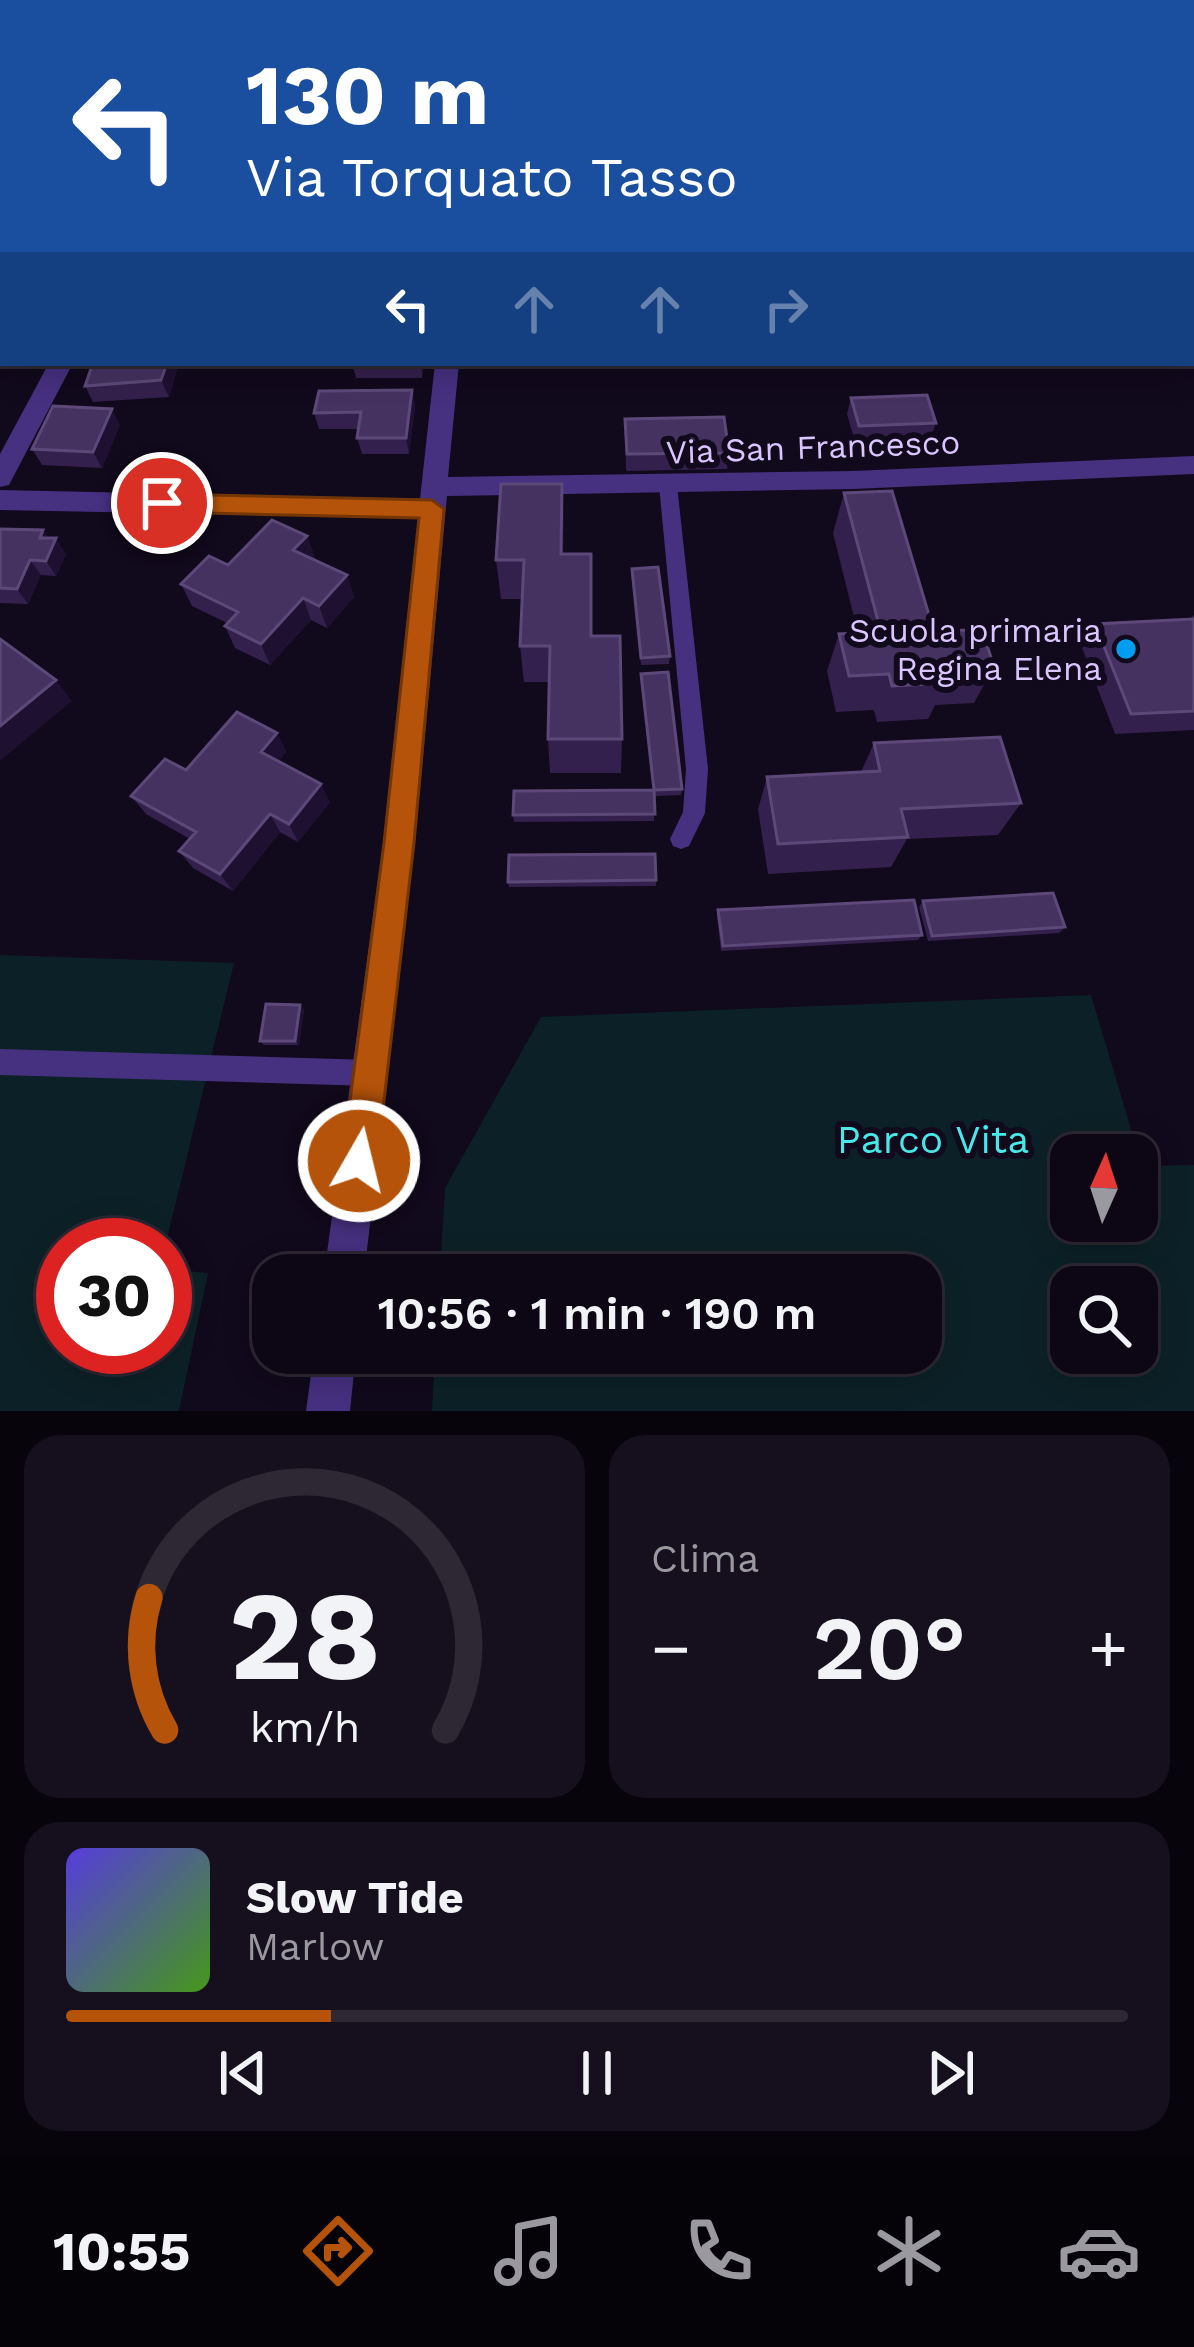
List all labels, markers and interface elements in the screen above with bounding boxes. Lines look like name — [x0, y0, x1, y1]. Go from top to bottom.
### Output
text: 130 m — [246, 46, 489, 144]
icon: left — [48, 48, 204, 204]
text: Via Torquato Tasso — [246, 146, 738, 209]
icon: left — [375, 276, 441, 342]
icon: ahead — [501, 276, 567, 342]
icon: ahead — [627, 276, 693, 342]
icon: right — [753, 276, 819, 342]
street label: Via San Francesco — [665, 422, 961, 472]
pin — [111, 452, 213, 554]
icon: arrive — [129, 470, 195, 536]
place label: Scuola primaria Regina Elena — [849, 611, 1102, 688]
marker: Scuola primaria Regina Elena — [1113, 636, 1139, 662]
position arrow — [296, 1098, 422, 1224]
park label: Parco Vita — [837, 1117, 1029, 1162]
north arrow — [1050, 1134, 1158, 1242]
map controls — [1050, 1134, 1158, 1374]
speed limit sign: 30 — [36, 1218, 192, 1374]
button: search — [1050, 1266, 1158, 1374]
text: 10:56 · 1 min · 190 m — [378, 1287, 816, 1340]
text: Clima — [651, 1536, 759, 1581]
text: 28 — [228, 1563, 381, 1709]
text: 20° — [813, 1595, 966, 1701]
text: − — [651, 1610, 691, 1687]
text: + — [1088, 1610, 1128, 1687]
text: km/h — [249, 1701, 360, 1751]
text: Slow Tide — [246, 1871, 464, 1924]
text: Marlow — [246, 1924, 384, 1969]
icon: previous — [210, 2040, 276, 2106]
icon: pause — [564, 2040, 630, 2106]
icon: next — [918, 2040, 984, 2106]
icon: directions — [296, 2209, 380, 2293]
icon: music — [487, 2209, 571, 2293]
icon: phone — [677, 2209, 761, 2293]
icon: climate — [867, 2209, 951, 2293]
icon: car — [1057, 2209, 1141, 2293]
text: 10:55 — [53, 2220, 190, 2283]

